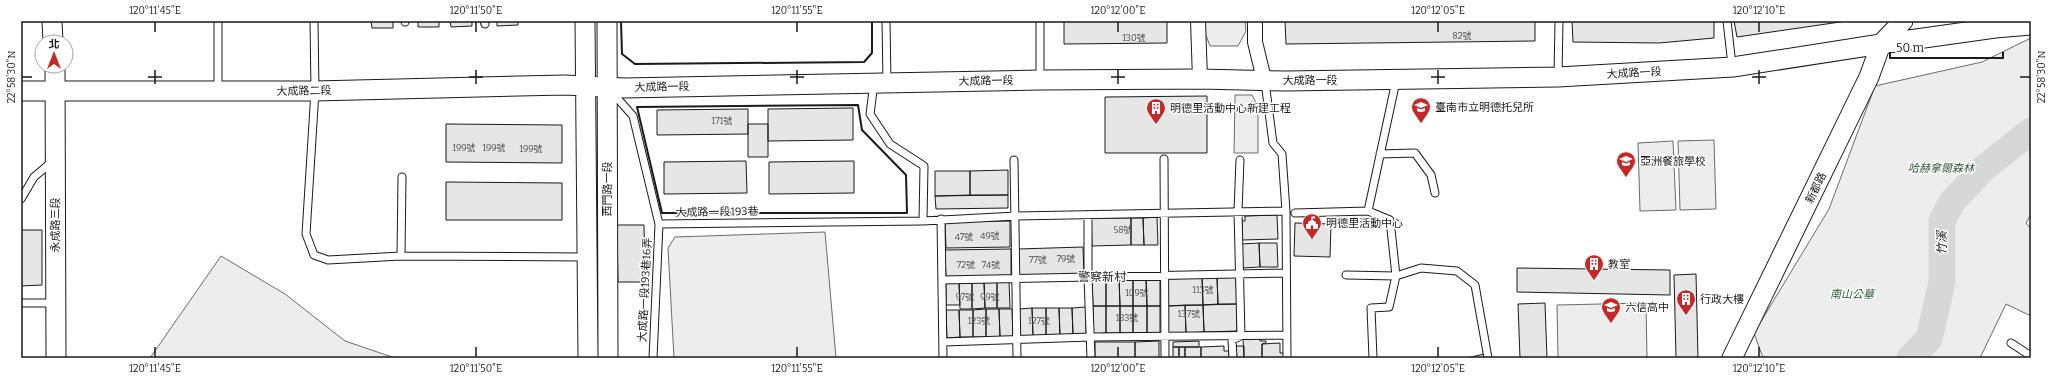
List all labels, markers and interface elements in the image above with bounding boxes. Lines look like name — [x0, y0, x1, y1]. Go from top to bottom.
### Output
text: 120°11'45"E — [129, 5, 181, 17]
text: 120°11'50"E — [450, 5, 502, 17]
text: 120°11'55"E — [771, 5, 823, 17]
text: 120°12'00"E — [1091, 5, 1145, 17]
text: 120°12'05"E — [1411, 5, 1465, 17]
text: 120°12'10"E — [1733, 5, 1785, 17]
house number: 82號 — [1452, 31, 1472, 41]
house number: 130號 — [1122, 33, 1146, 43]
north arrow — [34, 34, 74, 74]
scale bar — [1890, 34, 2003, 60]
text: 北 — [49, 38, 60, 51]
text: 50 m — [1896, 41, 1925, 55]
text: 22°58'30"N — [6, 51, 18, 103]
text: 22°58'30"N — [2036, 51, 2048, 103]
street label: 大成路一段 — [1606, 65, 1662, 81]
street label: 大成路一段 — [958, 74, 1014, 88]
street label: 大成路一段 — [1283, 74, 1338, 87]
street label: 大成路一段 — [634, 80, 690, 94]
street label: 大成路二段 — [276, 84, 332, 98]
school or university icon: 臺南市立明德托兒所 — [1410, 96, 1432, 124]
building icon: 明德里活動中心新建工程 — [1145, 97, 1167, 125]
place label: 臺南市立明德托兒所 — [1435, 101, 1534, 114]
place label: 明德里活動中心新建工程 — [1170, 102, 1291, 115]
house number: 171號 — [712, 116, 732, 126]
house number: 199號 — [452, 143, 476, 153]
house number: 199號 — [482, 143, 506, 153]
house number: 199號 — [519, 144, 543, 154]
school or university icon: 亞洲餐旅學校 — [1615, 150, 1637, 178]
place label: 亞洲餐旅學校 — [1640, 155, 1706, 168]
street label: 西門路一段 — [601, 162, 614, 217]
park label: 哈赫拿爾森林 — [1908, 162, 1976, 175]
street label: 新都路 — [1803, 170, 1829, 206]
street label: 永成路三段 — [49, 198, 62, 253]
street label: 大成路一段193巷 — [675, 205, 759, 219]
public building icon: 明德里活動中心 — [1301, 212, 1323, 240]
place label: 明德里活動中心 — [1326, 217, 1403, 230]
house number: 58號 — [1113, 225, 1133, 235]
water label: 竹溪 — [1935, 229, 1949, 255]
house number: 49號 — [980, 231, 1000, 241]
house number: 47號 — [955, 232, 973, 242]
street label: 大成路一段193巷16弄 — [636, 237, 654, 343]
building icon: 教室 — [1583, 253, 1605, 281]
house number: 79號 — [1057, 254, 1075, 264]
house number: 77號 — [1029, 255, 1047, 265]
place label: 教室 — [1608, 258, 1630, 271]
house number: 72號 — [957, 260, 975, 270]
house number: 74號 — [982, 260, 1000, 270]
district label: 警察新村 — [1078, 270, 1127, 284]
house number: 113號 — [1192, 285, 1214, 295]
house number: 109號 — [1125, 288, 1149, 298]
building icon: 行政大樓 — [1675, 288, 1697, 316]
park label: 南山公墓 — [1830, 288, 1876, 301]
house number: 97號 — [956, 292, 974, 302]
house number: 99號 — [980, 292, 1000, 302]
place label: 行政大樓 — [1700, 293, 1744, 306]
school or university icon: 六信高中 — [1600, 296, 1622, 324]
place label: 六信高中 — [1625, 301, 1669, 314]
house number: 137號 — [1178, 309, 1200, 319]
house number: 133號 — [1116, 313, 1138, 323]
house number: 123號 — [968, 316, 990, 326]
house number: 127號 — [1028, 316, 1050, 326]
text: 120°11'45"E — [129, 363, 181, 375]
text: 120°11'50"E — [450, 363, 502, 375]
text: 120°11'55"E — [771, 363, 823, 375]
text: 120°12'00"E — [1091, 363, 1145, 375]
text: 120°12'05"E — [1411, 363, 1465, 375]
text: 120°12'10"E — [1733, 363, 1785, 375]

